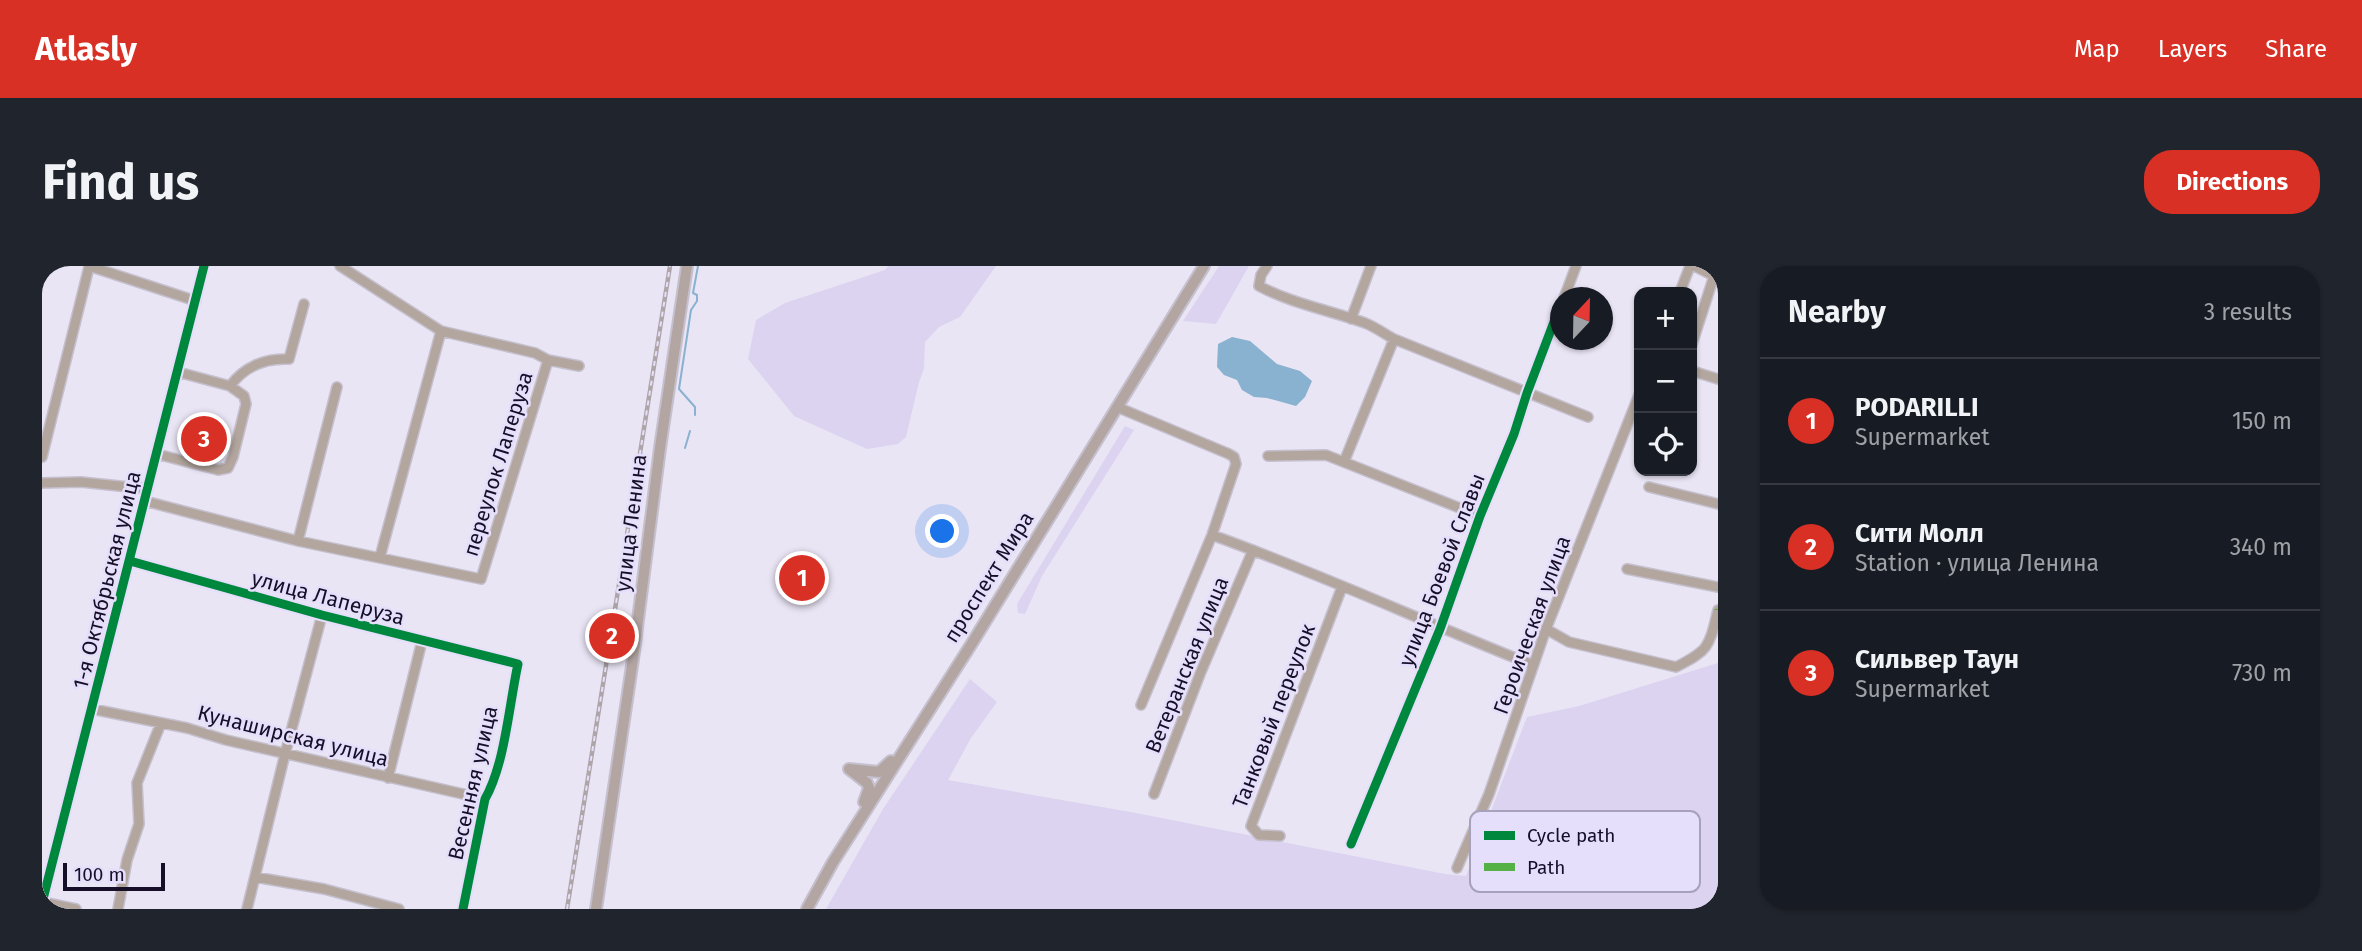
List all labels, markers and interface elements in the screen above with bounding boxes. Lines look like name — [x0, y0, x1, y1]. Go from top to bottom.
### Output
text: Atlasly — [35, 29, 137, 69]
text: Map — [2074, 35, 2120, 63]
text: Layers — [2158, 35, 2227, 63]
text: Share — [2265, 35, 2327, 63]
button: Directions — [2144, 150, 2320, 214]
text: Find us — [42, 153, 199, 212]
north arrow — [1550, 287, 1613, 350]
map controls — [1634, 287, 1697, 476]
button: + — [1634, 287, 1697, 350]
text: Nearby — [1788, 294, 1886, 330]
text: 3 results — [2204, 298, 2292, 326]
button: − — [1634, 350, 1697, 413]
street label: переулок Лаперуза — [458, 368, 538, 560]
text: PODARILLI — [1855, 392, 1979, 423]
text: 1 — [1806, 407, 1816, 435]
text: 150 m — [2232, 407, 2292, 435]
pin: 3 — [181, 413, 227, 465]
button: locate — [1634, 413, 1697, 476]
text: Supermarket — [1855, 423, 1990, 451]
street label: улица Ленина — [610, 453, 652, 593]
street label: 1-я Октябрьская улица — [67, 468, 147, 692]
street label: улица Боевой Славы — [1393, 470, 1491, 670]
street label: проспект Мира — [938, 507, 1040, 647]
your location — [925, 514, 959, 548]
text: Сити Молл — [1855, 518, 1984, 549]
street label: Героическая улица — [1488, 532, 1576, 718]
text: 2 — [1805, 533, 1817, 561]
text: 340 m — [2230, 533, 2292, 561]
text: Station · улица Ленина — [1855, 549, 2099, 577]
pin: 1 — [779, 552, 825, 604]
street label: улица Лаперуза — [249, 565, 407, 631]
street label: Ветеранская улица — [1140, 573, 1234, 757]
pin: 2 — [589, 610, 635, 662]
street label: Танковый переулок — [1227, 620, 1321, 812]
text: Сильвер Таун — [1855, 644, 2019, 675]
text: 3 — [1805, 659, 1817, 687]
text: 730 m — [2232, 659, 2292, 687]
text: Supermarket — [1855, 675, 1990, 703]
street label: Кунаширская улица — [195, 700, 391, 772]
street label: Весенняя улица — [443, 703, 503, 863]
legend — [1470, 811, 1700, 892]
text: Cycle path — [1527, 824, 1615, 847]
text: Path — [1527, 856, 1565, 879]
scale bar — [63, 860, 164, 892]
text: 100 m — [74, 863, 125, 886]

